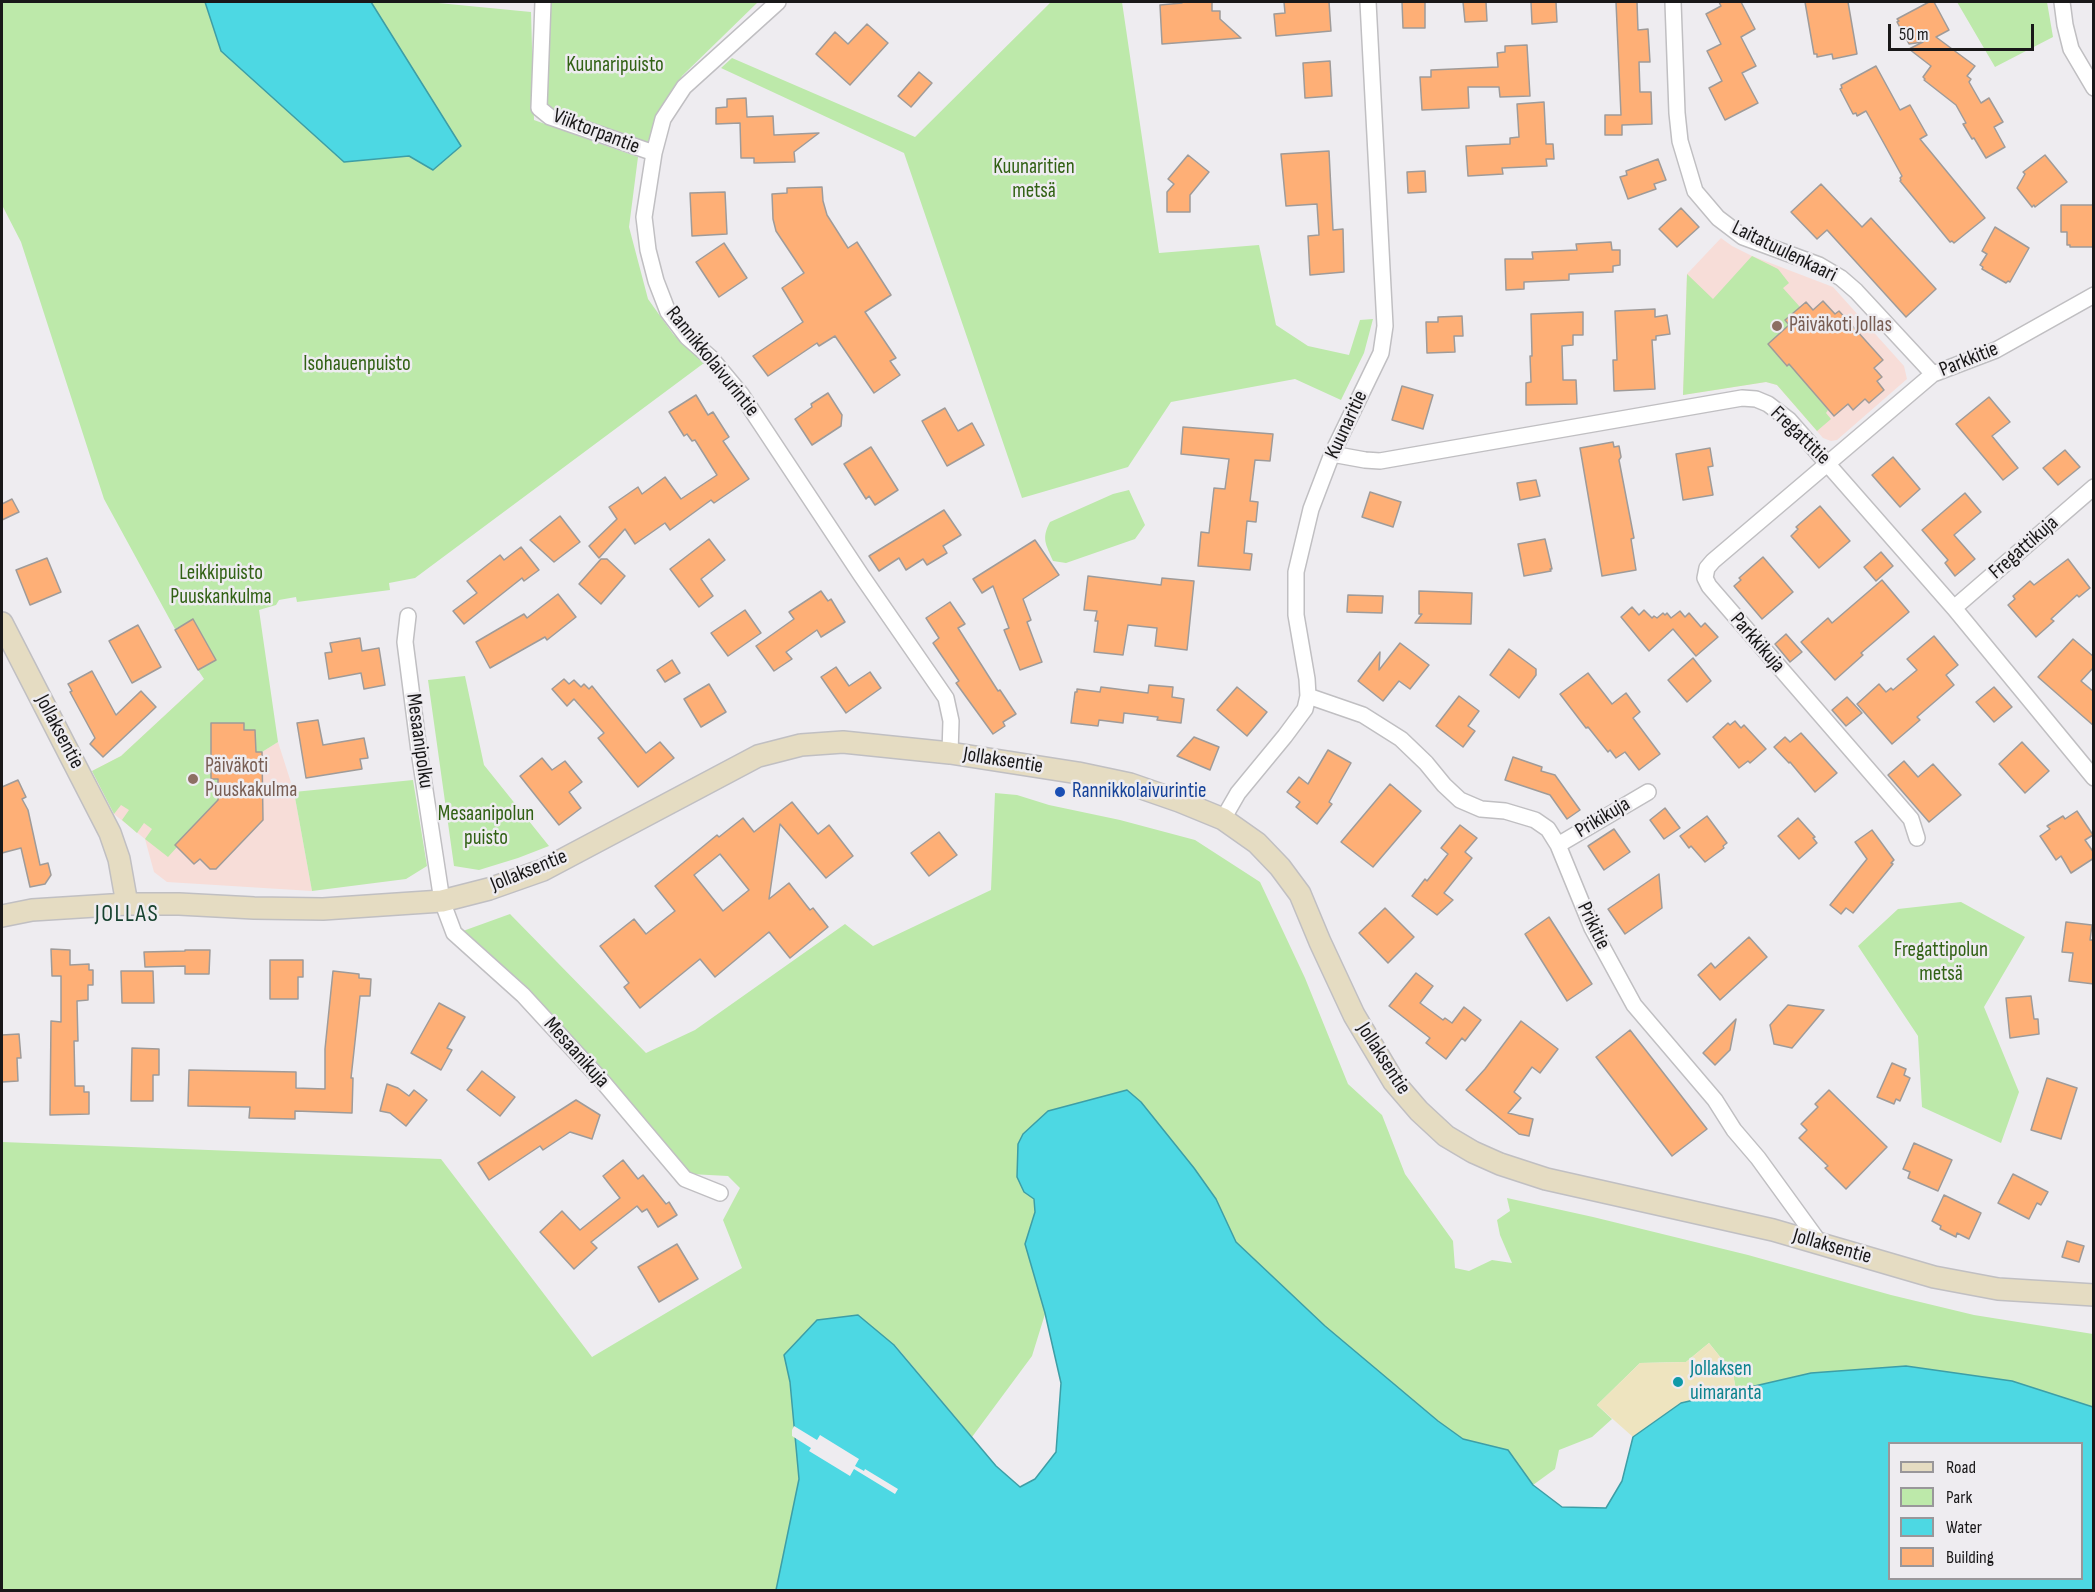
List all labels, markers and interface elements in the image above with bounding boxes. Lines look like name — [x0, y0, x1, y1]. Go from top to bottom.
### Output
scale bar — [1891, 12, 2036, 50]
text: 50 m — [1899, 24, 1929, 45]
park label: Kuunaripuisto — [566, 53, 664, 79]
street label: Viiktorpantie — [549, 104, 643, 160]
park label: Kuunaritien metsä — [993, 155, 1075, 205]
street label: Laitatuulenkaari — [1727, 216, 1841, 288]
street label: Rannikkolaivurintie — [660, 302, 764, 422]
place label: Päiväkoti Jollas — [1789, 313, 1892, 339]
marker: Päiväkoti Jollas — [1770, 319, 1784, 333]
street label: Parkkitie — [1936, 337, 2002, 383]
park label: Isohauenpuisto — [303, 352, 411, 378]
street label: Kuunaritie — [1320, 387, 1374, 463]
street label: Fregattitie — [1765, 401, 1835, 471]
street label: Fregattikuja — [1984, 511, 2064, 585]
park label: Leikkipuisto Puuskankulma — [170, 561, 272, 611]
street label: Parkkikuja — [1724, 608, 1790, 678]
street label: Jollaksentie — [29, 691, 89, 773]
street label: Mesaanipolku — [400, 692, 438, 790]
street label: Jollaksentie — [961, 742, 1045, 780]
place label: Päiväkoti Puuskakulma — [205, 754, 297, 804]
marker: Päiväkoti Puuskakulma — [186, 772, 200, 786]
place label: Rannikkolaivurintie — [1072, 779, 1206, 805]
marker: Rannikkolaivurintie — [1053, 785, 1067, 799]
street label: Prikikuja — [1571, 792, 1635, 844]
park label: Mesaanipolun puisto — [438, 802, 534, 852]
street label: Jollaksentie — [487, 844, 571, 898]
street label: Prikitie — [1571, 898, 1615, 954]
district label: JOLLAS — [95, 901, 159, 929]
park label: Fregattipolun metsä — [1894, 938, 1988, 988]
street label: Mesaanikuja — [538, 1013, 614, 1093]
street label: Jollaksentie — [1351, 1018, 1415, 1100]
street label: Jollaksentie — [1790, 1224, 1874, 1270]
place label: Jollaksen uimaranta — [1690, 1357, 1762, 1407]
marker: Jollaksen uimaranta — [1671, 1375, 1685, 1389]
legend — [1888, 1442, 2083, 1580]
text: Road — [1946, 1457, 1976, 1478]
text: Park — [1946, 1487, 1972, 1508]
text: Water — [1946, 1517, 1982, 1538]
text: Building — [1946, 1547, 1994, 1568]

